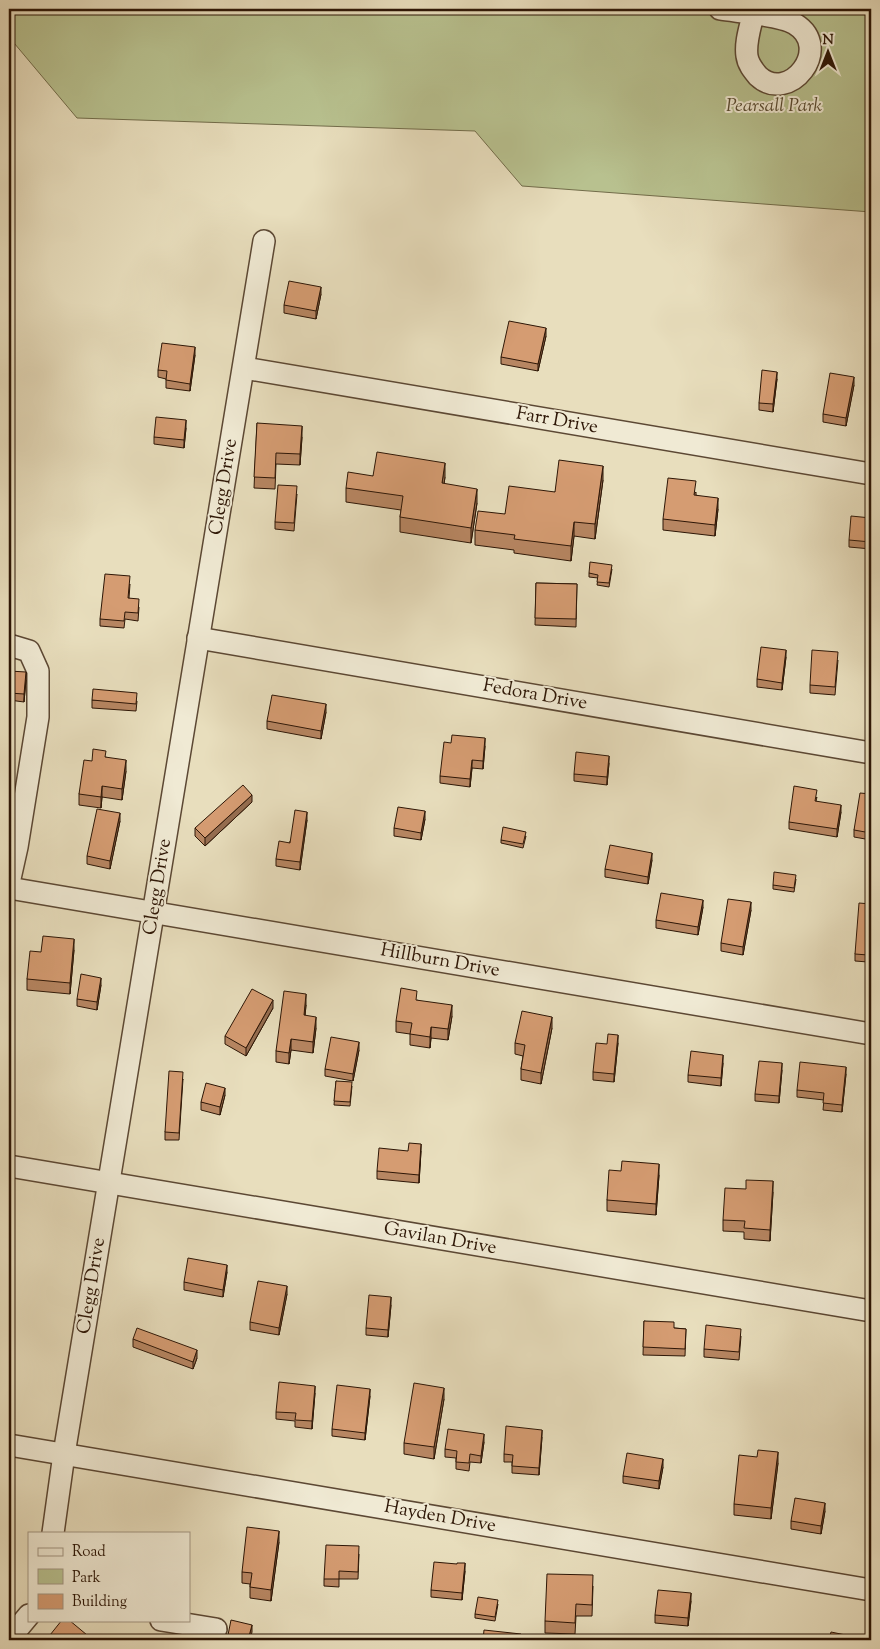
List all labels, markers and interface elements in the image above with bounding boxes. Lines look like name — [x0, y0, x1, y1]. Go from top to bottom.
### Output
north arrow — [802, 28, 852, 78]
text: N — [822, 31, 834, 51]
park label: Pearsall Park — [726, 93, 822, 120]
street label: Farr Drive — [514, 401, 600, 442]
street label: Clegg Drive — [203, 437, 245, 537]
street label: Fedora Drive — [481, 673, 590, 717]
street label: Clegg Drive — [137, 837, 179, 937]
street label: Hillburn Drive — [378, 937, 502, 985]
street label: Gavilan Drive — [381, 1216, 499, 1262]
street label: Clegg Drive — [71, 1236, 113, 1336]
street label: Hayden Drive — [382, 1494, 498, 1540]
legend — [28, 1532, 190, 1622]
text: Road — [72, 1542, 106, 1563]
text: Park — [72, 1568, 101, 1589]
text: Building — [72, 1592, 127, 1613]

